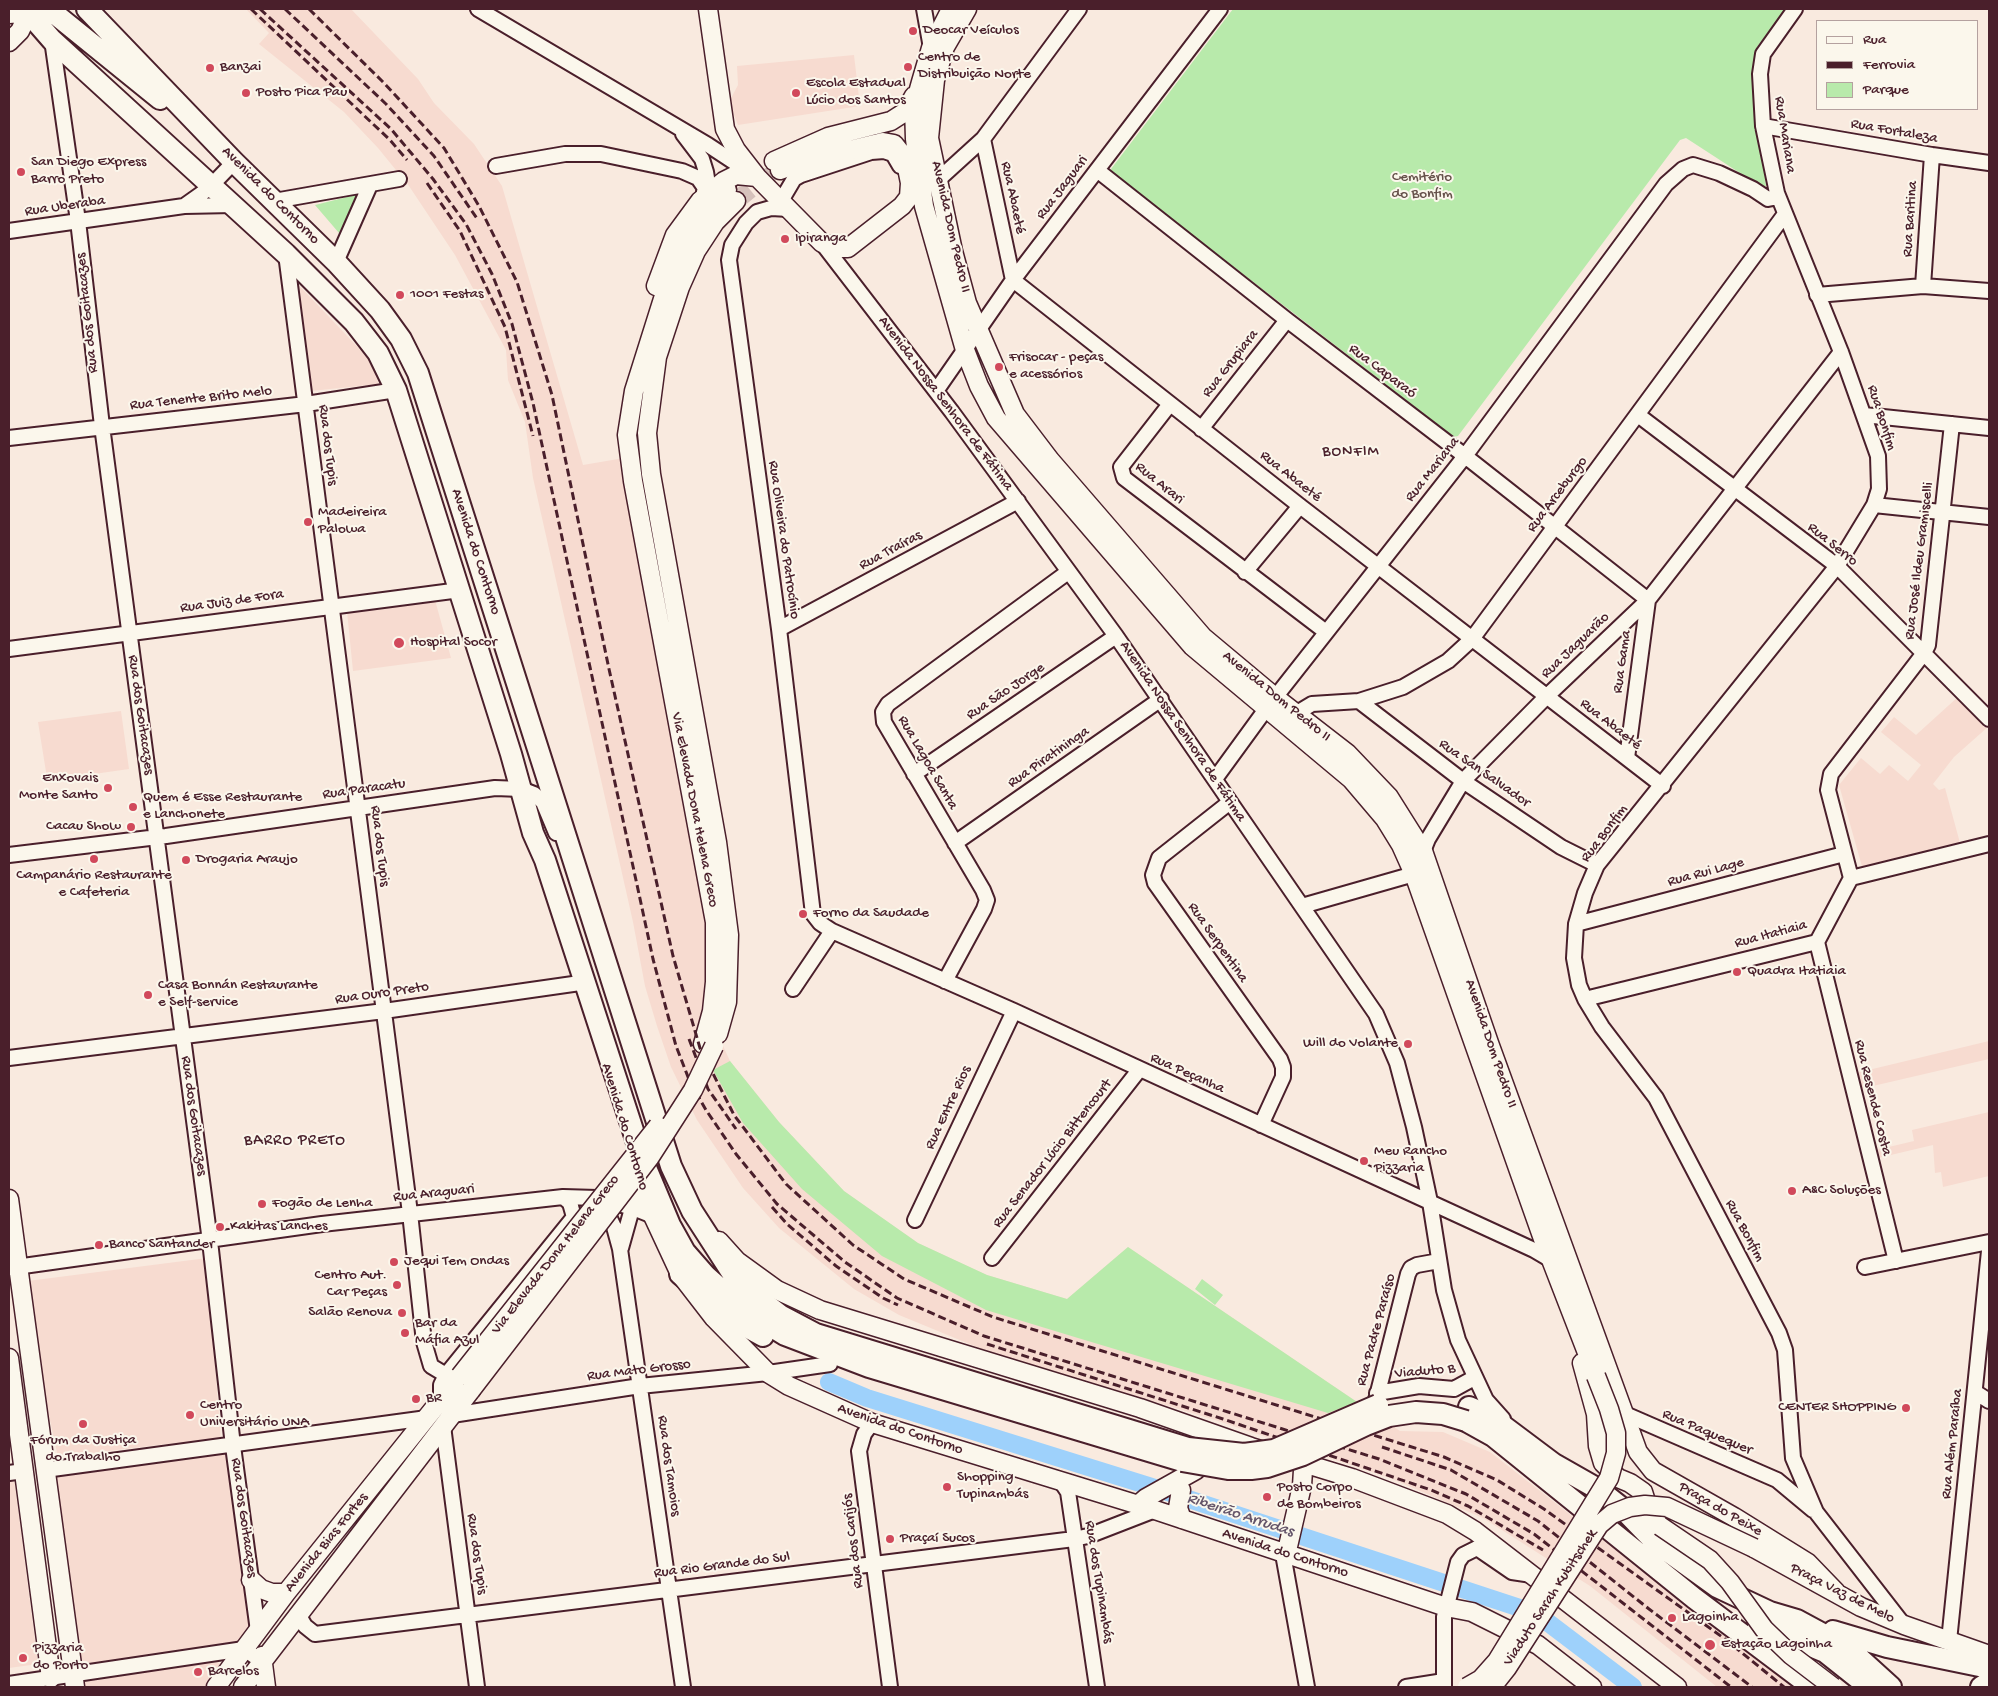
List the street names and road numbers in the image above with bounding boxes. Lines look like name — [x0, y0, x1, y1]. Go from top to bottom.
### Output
street label: Rua Mariana — [1769, 95, 1799, 175]
street label: Rua Fortaleza — [1849, 115, 1939, 149]
street label: Avenida do Contorno — [217, 143, 323, 249]
street label: Rua Jaguari — [1033, 152, 1093, 224]
street label: Avenida Dom Pedro II — [926, 159, 974, 295]
street label: Rua Abaeté — [996, 160, 1028, 236]
street label: Rua Baritina — [1899, 180, 1923, 258]
street label: Rua Uberaba — [24, 192, 106, 222]
street label: Rua dos Goitacazes — [73, 252, 103, 374]
street label: Avenida Nossa Senhora de Fátima — [873, 313, 1017, 495]
street label: Rua Grupiara — [1199, 326, 1263, 402]
street label: Rua Caparaó — [1344, 341, 1420, 403]
street label: Rua Tenente Brito Melo — [129, 383, 273, 415]
street label: Rua Bonfim — [1862, 383, 1900, 453]
street label: Rua dos Tupis — [313, 404, 341, 486]
street label: Rua Mariana — [1402, 434, 1464, 506]
street label: Rua Abaeté — [1256, 447, 1324, 507]
street label: Rua Arceburgo — [1524, 454, 1592, 536]
street label: Rua Arari — [1131, 459, 1187, 509]
street label: Rua Oliveira do Patrocínio — [763, 460, 803, 620]
street label: Rua José Ildeu Gramiscelli — [1901, 481, 1939, 641]
street label: Avenida do Contorno — [446, 487, 504, 617]
street label: Rua Serro — [1803, 519, 1861, 571]
street label: Rua Traíras — [856, 527, 926, 575]
street label: Rua Juiz de Fora — [179, 586, 285, 618]
street label: Rua Jaguarão — [1538, 609, 1614, 683]
street label: Rua Gama — [1610, 629, 1636, 695]
street label: Avenida Nossa Senhora de Fátima — [1115, 638, 1249, 826]
street label: Avenida Dom Pedro II — [1218, 648, 1334, 746]
street label: Rua dos Goitacazes — [123, 654, 157, 776]
street label: Rua São Jorge — [963, 659, 1049, 725]
street label: Rua Abaeté — [1576, 695, 1644, 755]
street label: Via Elevada Dona Helena Greco — [666, 711, 722, 909]
street label: Rua Lagoa Santa — [893, 713, 961, 813]
street label: Rua Piratininga — [1005, 723, 1093, 793]
street label: Rua San Salvador — [1435, 736, 1533, 812]
street label: Rua Paracatu — [321, 775, 407, 805]
street label: Rua Bonfim — [1577, 801, 1633, 867]
street label: Rua dos Tupis — [365, 805, 393, 887]
street label: Rua Rui Lage — [1666, 854, 1746, 892]
street label: Rua Serpentina — [1183, 899, 1251, 987]
street label: Rua Itatiaia — [1733, 917, 1809, 953]
street label: Avenida Dom Pedro II — [1460, 977, 1520, 1111]
street label: Rua Ouro Preto — [334, 978, 430, 1010]
street label: Rua Resende Costa — [1849, 1038, 1895, 1158]
street label: Rua Peçanha — [1147, 1050, 1227, 1098]
street label: Rua dos Goitacazes — [176, 1055, 210, 1177]
street label: Avenida do Contorno — [596, 1061, 652, 1193]
street label: Rua Entre Rios — [922, 1063, 976, 1153]
street label: Rua Senador Lúcio Bittencourt — [989, 1076, 1117, 1232]
street label: Via Elevada Dona Helena Greco — [488, 1172, 624, 1338]
street label: Rua Araguari — [392, 1181, 476, 1207]
street label: Rua Bonfim — [1720, 1197, 1768, 1265]
street label: Rua Padre Paraíso — [1353, 1272, 1401, 1388]
street label: Rua Mato Grosso — [586, 1356, 692, 1386]
street label: Viaduto B — [1394, 1360, 1456, 1384]
street label: Rua Além Paraíba — [1938, 1388, 1968, 1500]
street label: Avenida do Contorno — [835, 1400, 965, 1460]
street label: Rua Paquequer — [1659, 1406, 1755, 1460]
street label: Rua dos Tamoios — [652, 1414, 684, 1518]
street label: Rua dos Goitacazes — [226, 1457, 260, 1579]
street label: Praça do Peixe — [1675, 1479, 1765, 1541]
street label: Avenida Bias Fortes — [281, 1490, 373, 1596]
street label: Rua dos Carijós — [839, 1493, 869, 1589]
street label: Rua dos Tupis — [461, 1512, 491, 1596]
street label: Rua dos Tupinambás — [1079, 1519, 1117, 1645]
street label: Avenida do Contorno — [1220, 1525, 1350, 1583]
street label: Viaduto Sarah Kubitschek — [1500, 1526, 1602, 1670]
street label: Rua Rio Grande do Sul — [653, 1549, 791, 1583]
street label: Praça Vaz de Melo — [1787, 1560, 1897, 1628]

